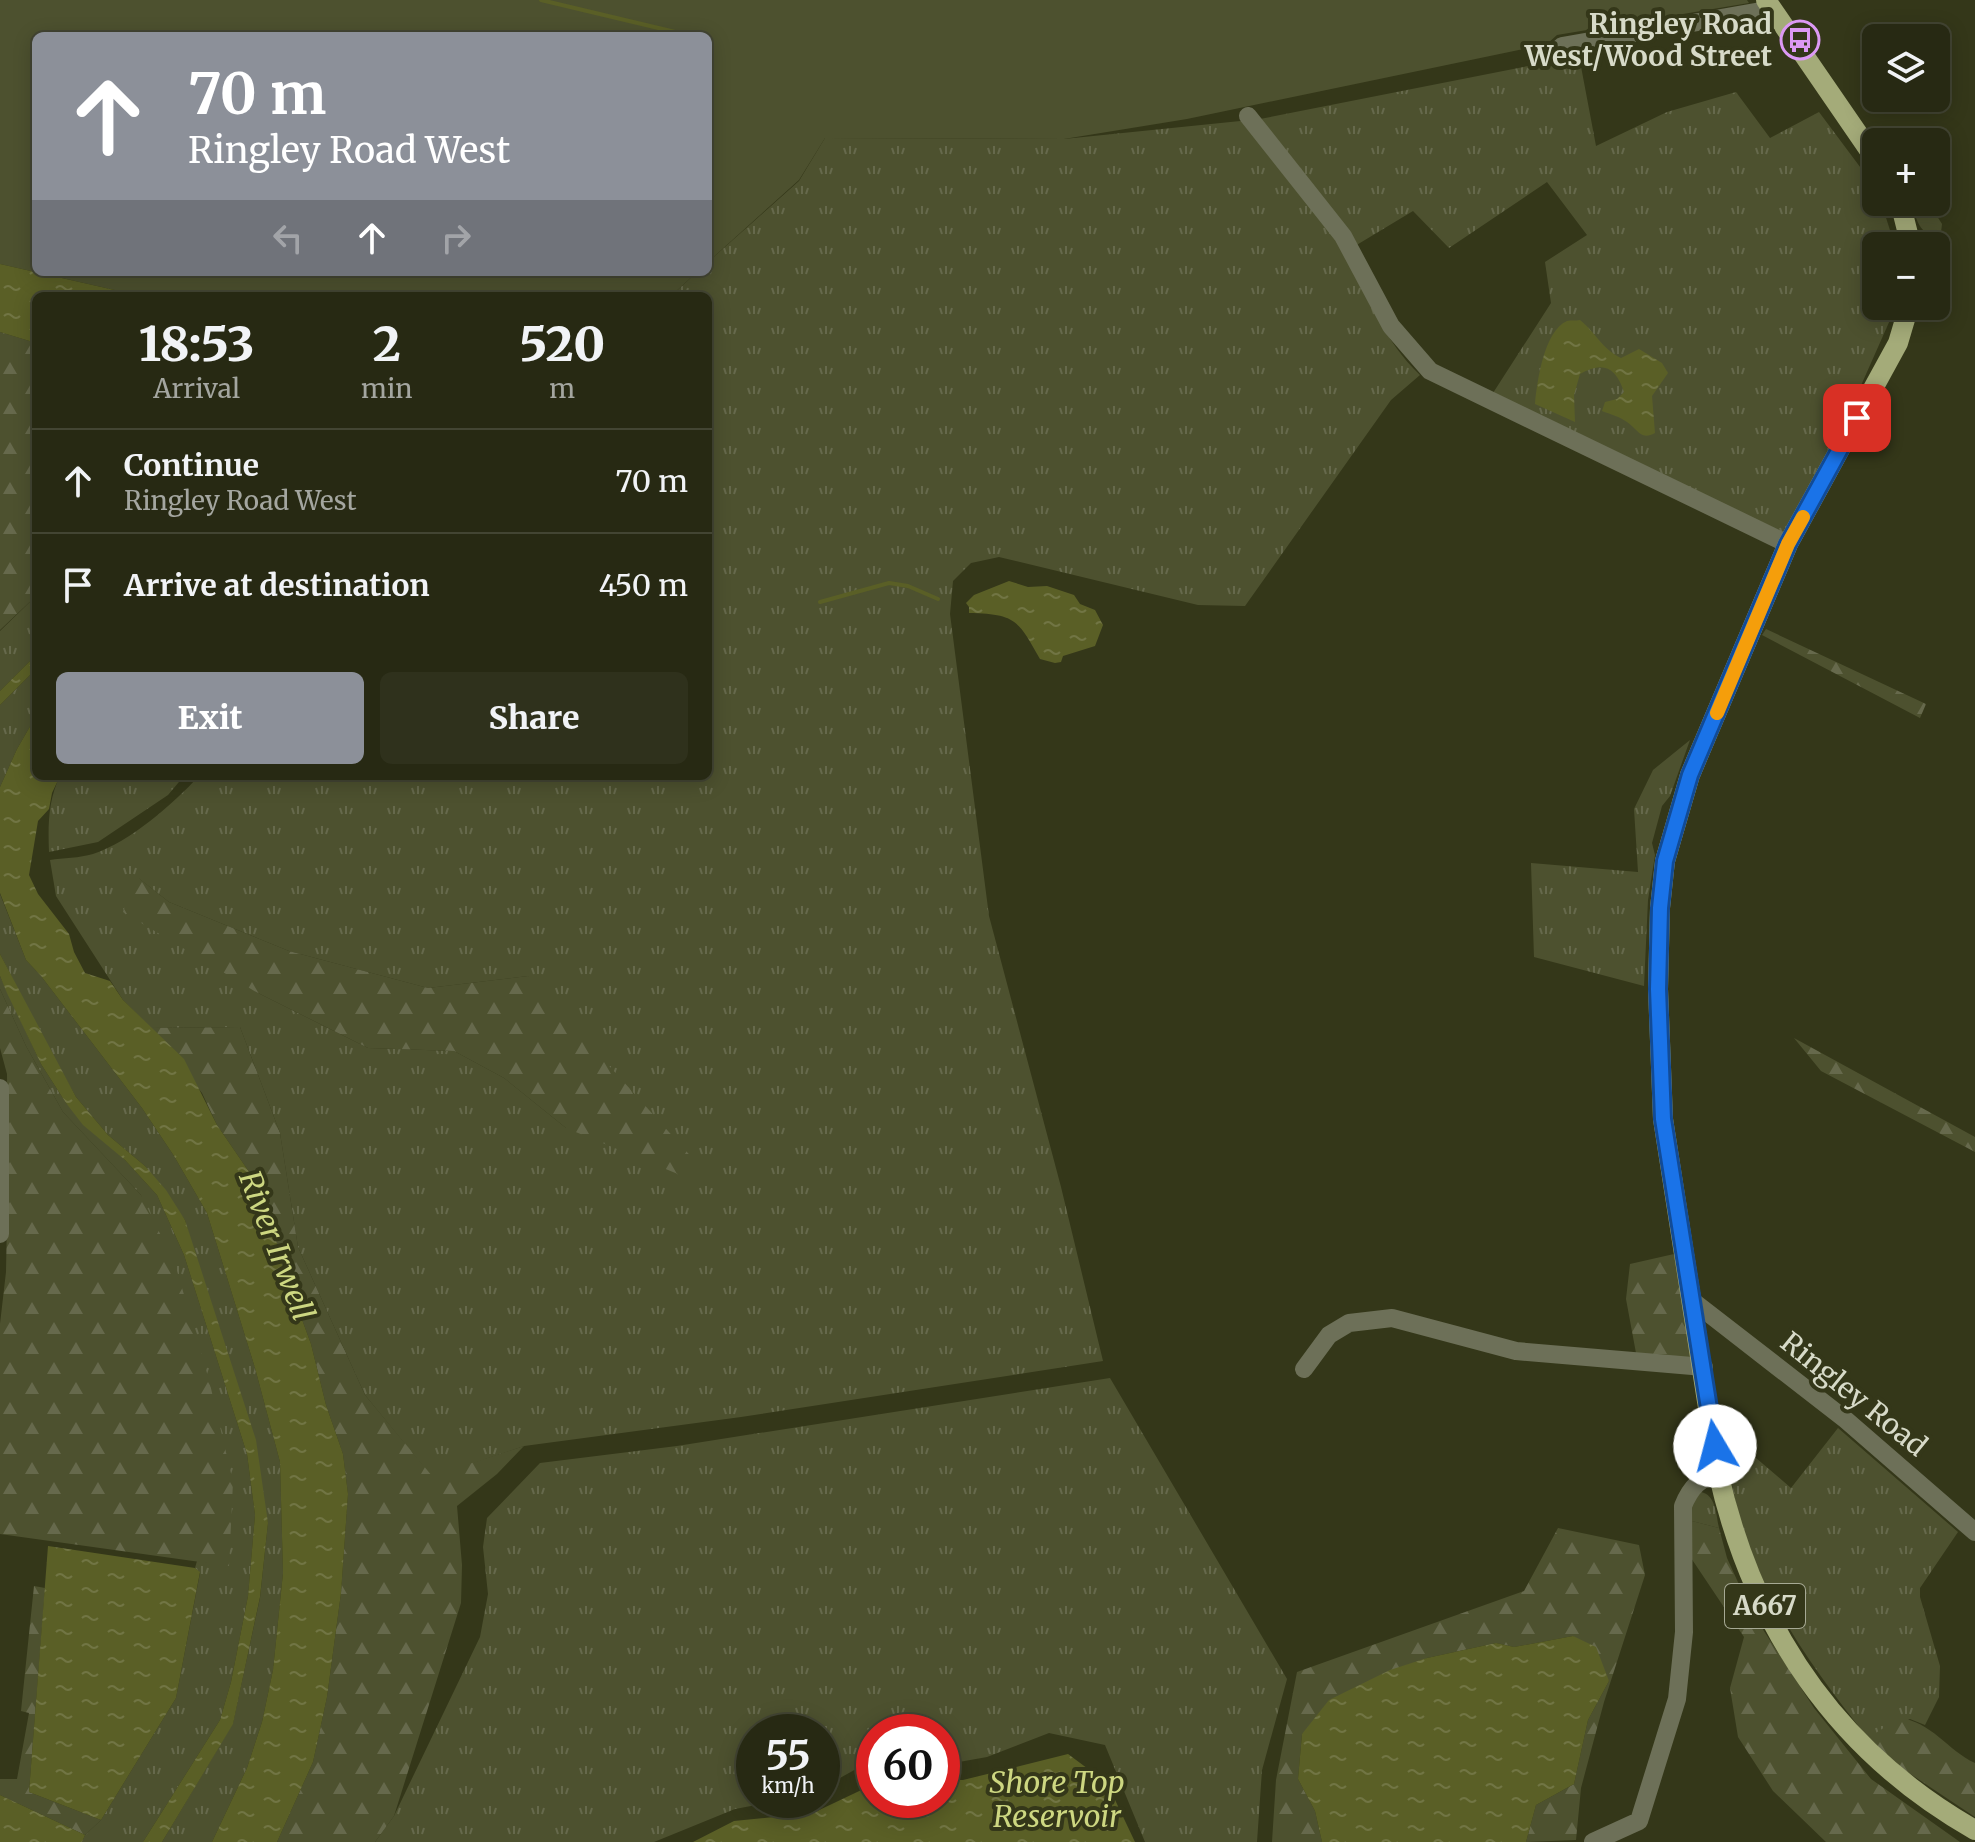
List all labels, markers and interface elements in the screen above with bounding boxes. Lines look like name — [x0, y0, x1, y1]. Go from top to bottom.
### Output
place label: Ringley Road West/Wood Street — [1524, 6, 1772, 74]
bus stop icon: Ringley Road West/Wood Street — [1779, 19, 1821, 61]
map controls — [1862, 24, 1950, 320]
button: layers — [1862, 24, 1950, 112]
text: 70 m — [188, 59, 326, 129]
icon: ahead — [56, 64, 160, 168]
text: Ringley Road West — [188, 128, 510, 173]
button: + — [1862, 128, 1950, 216]
icon: left — [266, 216, 310, 260]
icon: ahead — [350, 216, 394, 260]
icon: right — [434, 216, 478, 260]
button: − — [1862, 232, 1950, 320]
text: 18:53 — [139, 314, 254, 374]
text: 2 — [373, 314, 401, 374]
text: 520 — [519, 314, 605, 374]
text: Arrival — [153, 372, 240, 405]
text: min — [361, 372, 413, 405]
text: m — [549, 372, 575, 405]
pin — [1823, 384, 1891, 452]
icon: arrive — [1835, 396, 1879, 440]
text: Continue — [124, 446, 259, 484]
icon: ahead — [56, 459, 100, 503]
text: 70 m — [615, 462, 688, 500]
text: Ringley Road West — [124, 484, 357, 517]
icon: arrive — [56, 563, 100, 607]
text: Arrive at destination — [124, 566, 430, 604]
text: 450 m — [599, 566, 688, 604]
button: Exit — [56, 672, 364, 764]
button: Share — [380, 672, 688, 764]
water label: River Irwell — [231, 1165, 323, 1326]
street label: Ringley Road — [1774, 1324, 1935, 1464]
position arrow — [1673, 1404, 1757, 1488]
road number: A667 — [1725, 1584, 1805, 1628]
speed limit sign: 60 — [856, 1714, 960, 1818]
text: 55 — [765, 1731, 811, 1781]
water label: Shore Top Reservoir — [989, 1763, 1125, 1835]
text: km/h — [762, 1773, 814, 1798]

